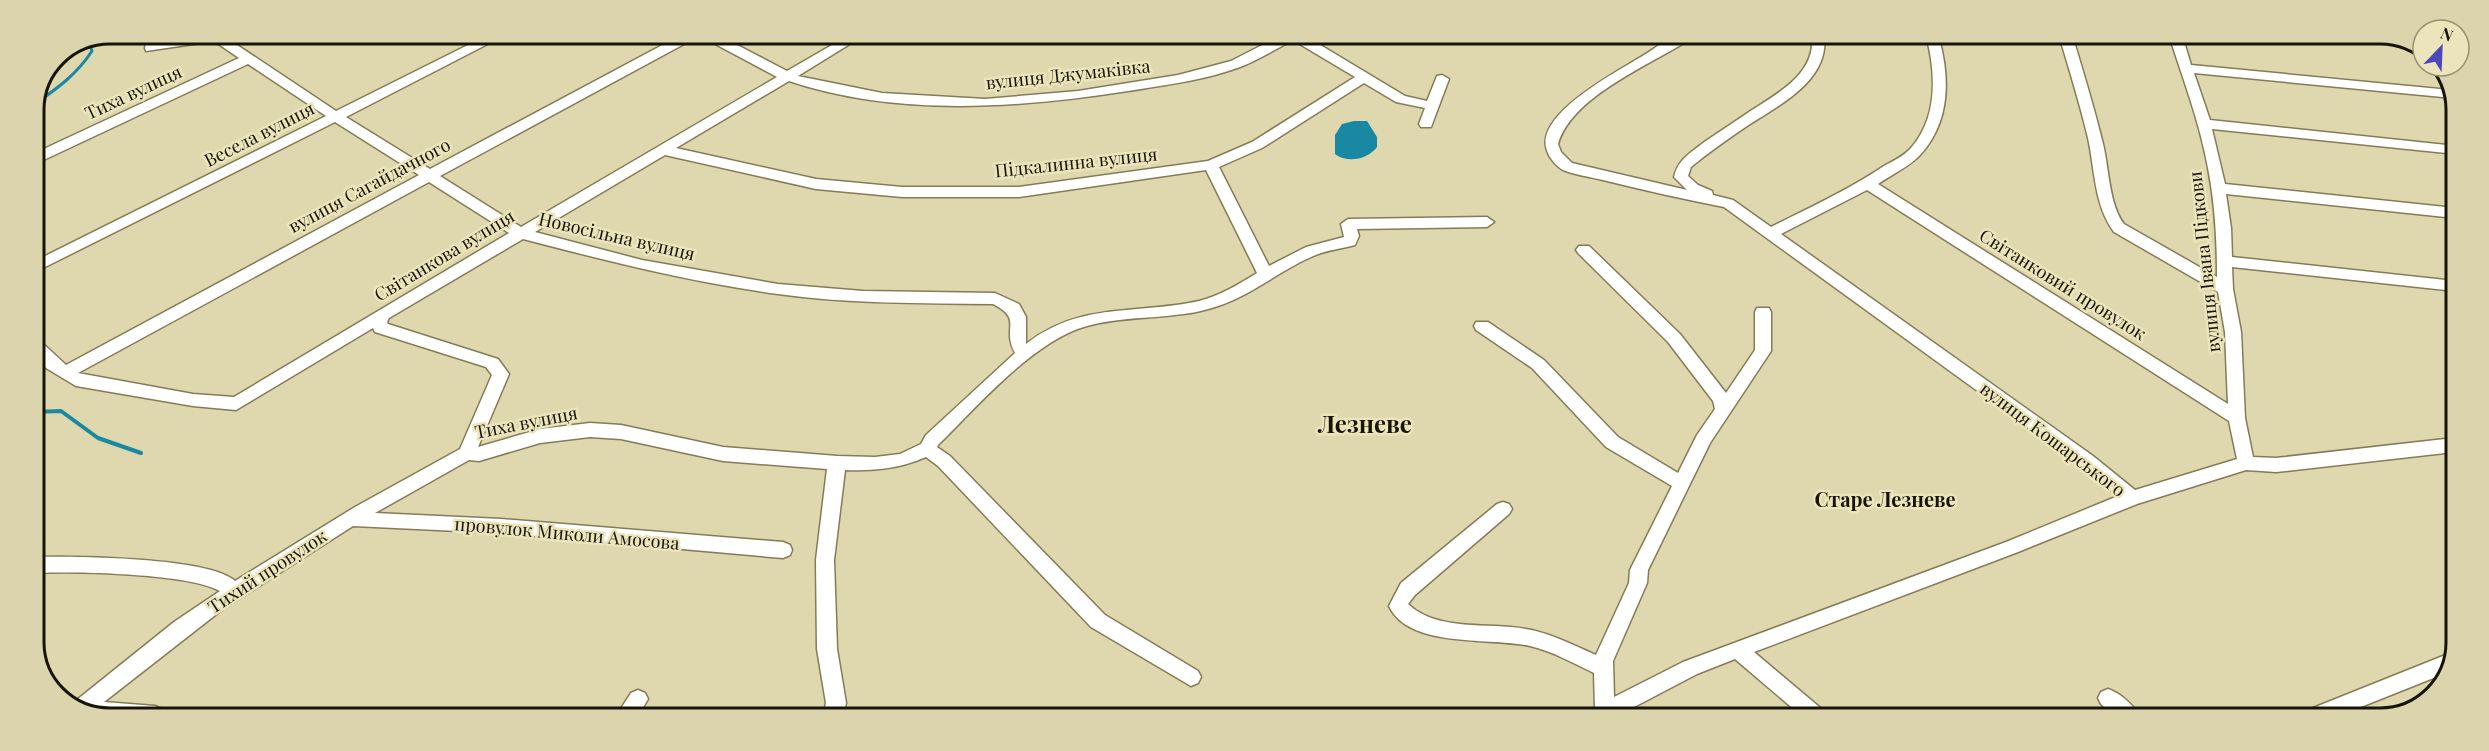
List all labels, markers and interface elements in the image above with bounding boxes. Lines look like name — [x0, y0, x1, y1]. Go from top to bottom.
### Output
north arrow — [2411, 18, 2471, 78]
text: N — [2438, 22, 2457, 46]
street label: вулиця Джумаківка — [985, 53, 1152, 95]
street label: Тиха вулиця — [81, 59, 186, 125]
street label: Весела вулиця — [200, 96, 318, 172]
street label: вулиця Сагайдачного — [284, 132, 454, 238]
street label: Підкалинна вулиця — [994, 141, 1159, 182]
street label: вулиця Івана Підкови — [2183, 170, 2225, 354]
street label: Світанкова вулиця — [369, 203, 519, 306]
street label: Новосільна вулиця — [536, 206, 698, 266]
street label: Світанковий провулок — [1975, 223, 2151, 345]
street label: вулиця Кошарського — [1975, 376, 2131, 502]
street label: Тиха вулиця — [473, 400, 580, 444]
district label: Лезневе — [1317, 407, 1412, 439]
district label: Старе Лезневе — [1814, 485, 1956, 512]
street label: провулок Миколи Амосова — [454, 511, 681, 555]
street label: Тихий провулок — [203, 524, 331, 618]

